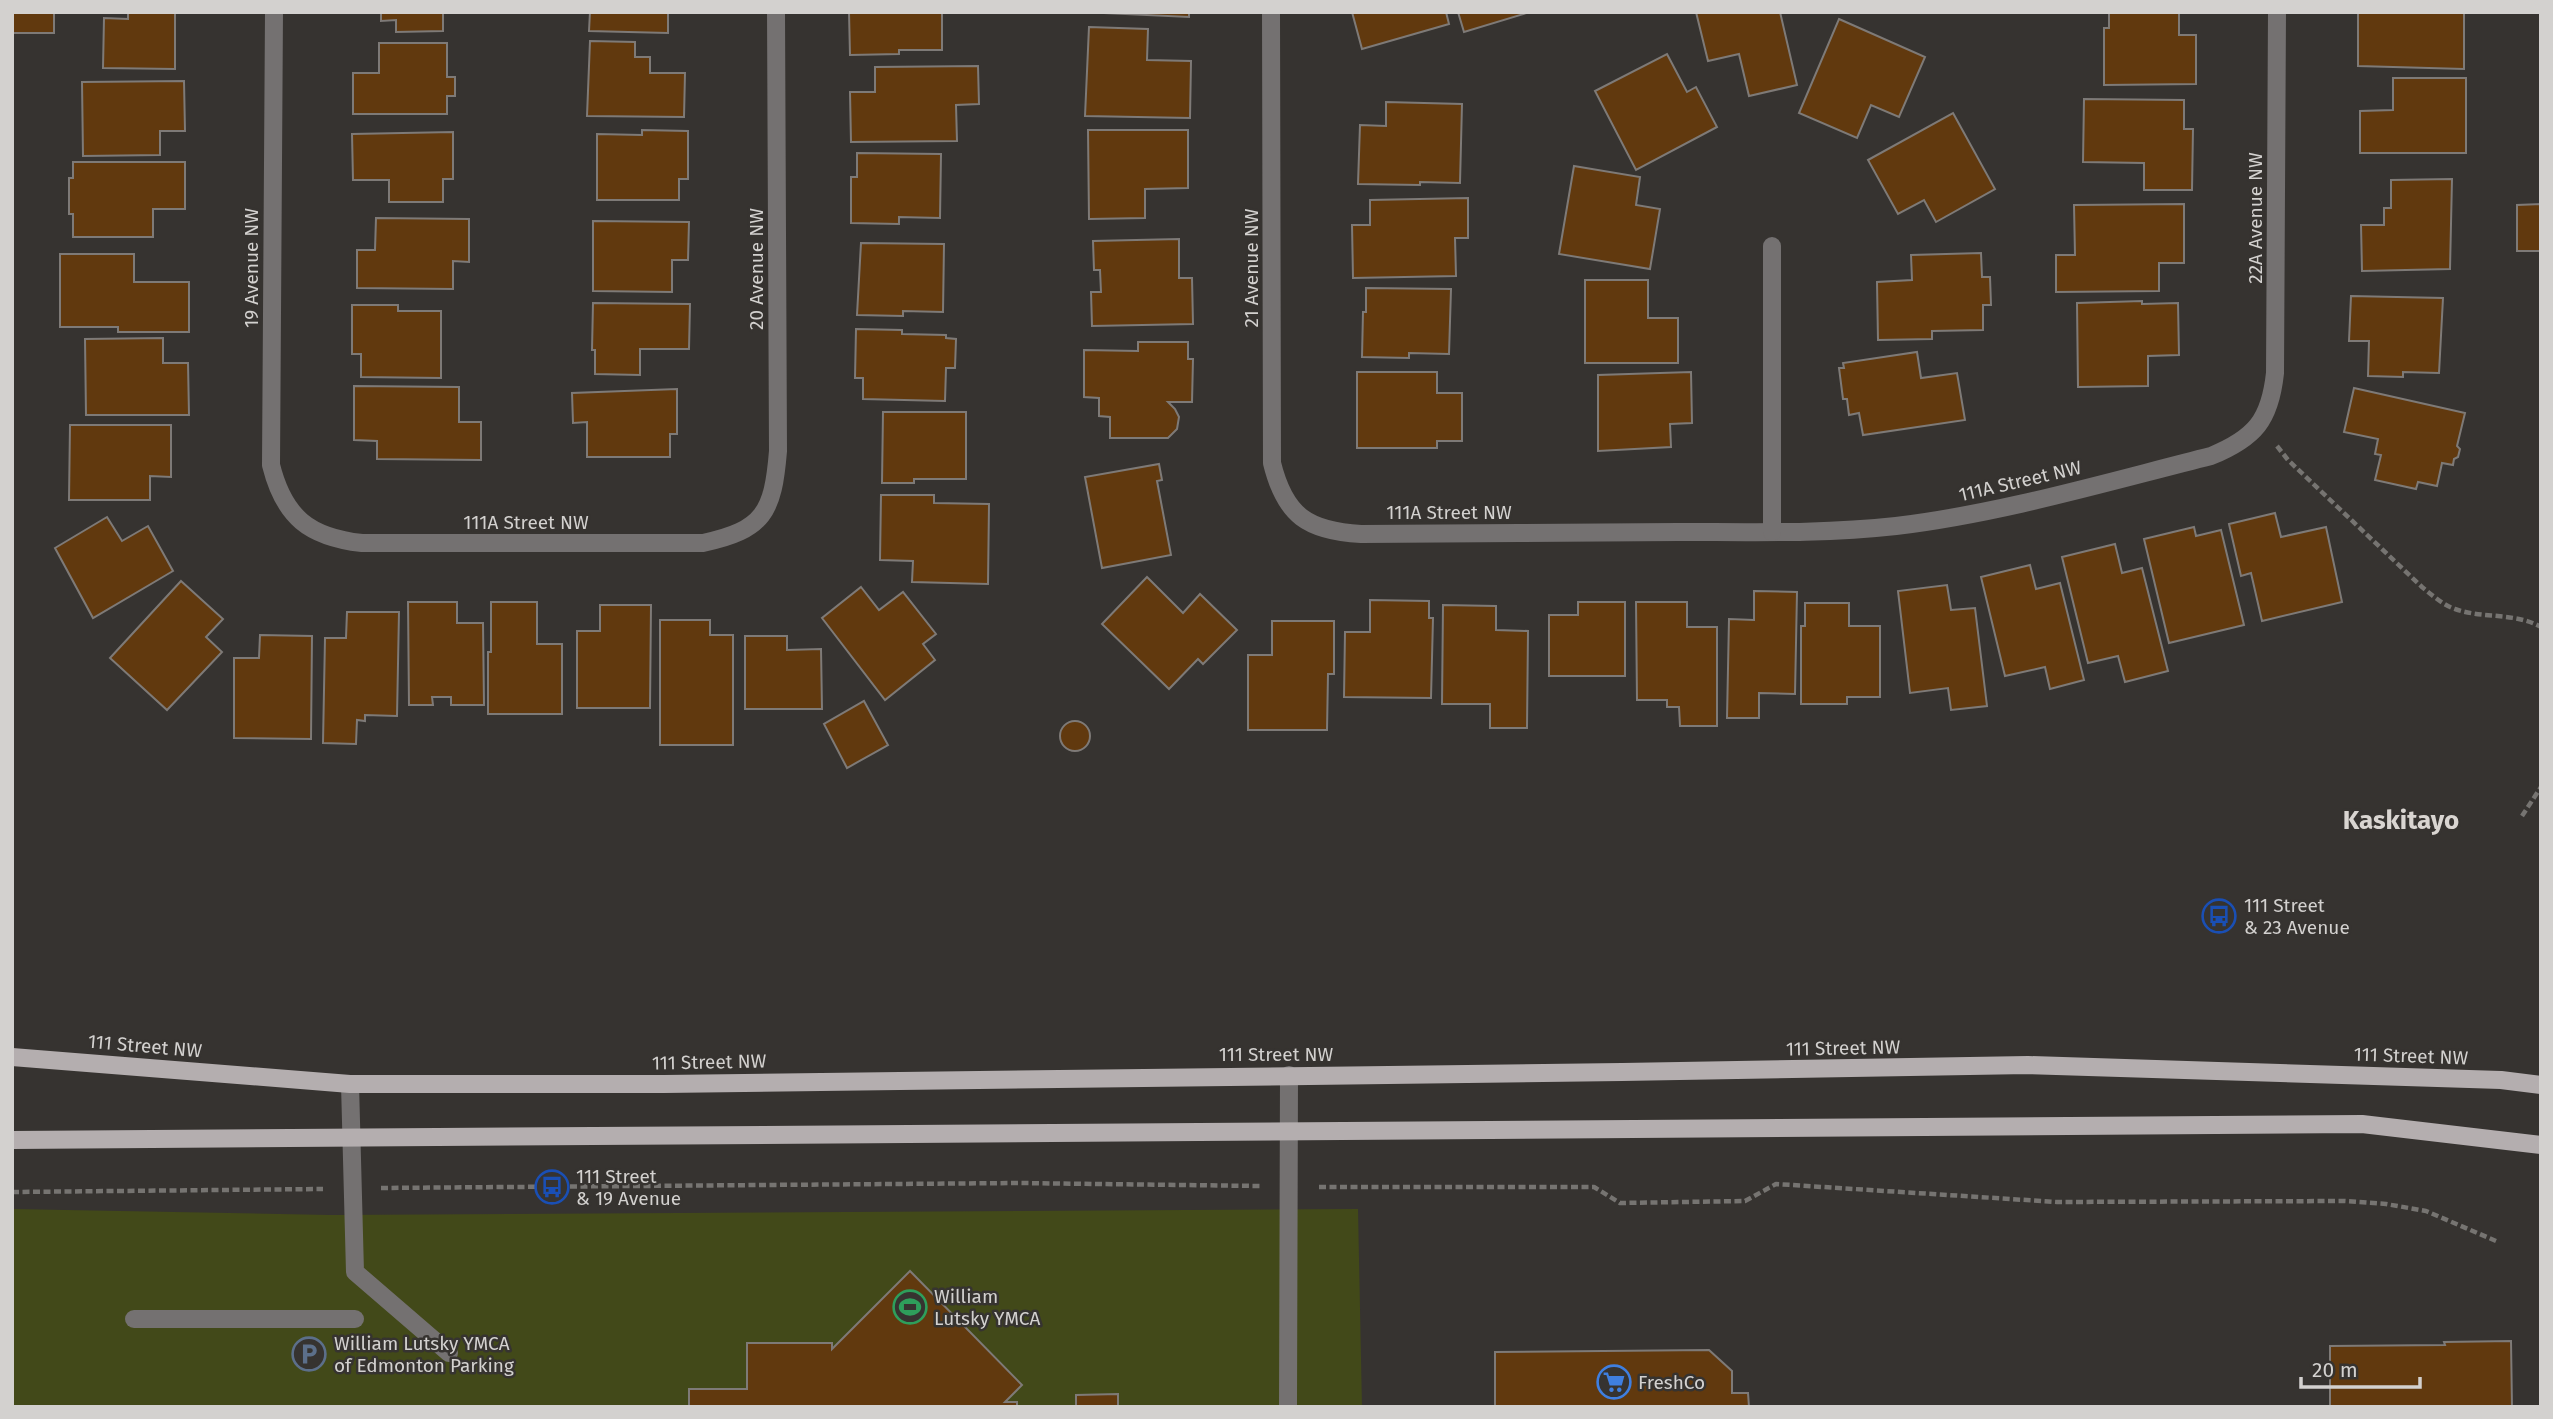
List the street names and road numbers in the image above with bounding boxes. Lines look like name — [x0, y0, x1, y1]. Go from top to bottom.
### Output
street label: 22A Avenue NW — [2244, 152, 2267, 284]
street label: 19 Avenue NW — [240, 208, 263, 328]
street label: 20 Avenue NW — [745, 208, 768, 330]
street label: 21 Avenue NW — [1240, 208, 1263, 327]
street label: 111A Street NW — [1956, 456, 2084, 506]
street label: 111A Street NW — [1386, 501, 1512, 524]
street label: 111A Street NW — [463, 511, 589, 534]
street label: 111 Street NW — [87, 1030, 203, 1062]
street label: 111 Street NW — [1786, 1035, 1901, 1060]
street label: 111 Street NW — [1219, 1043, 1334, 1066]
street label: 111 Street NW — [2353, 1043, 2469, 1070]
street label: 111 Street NW — [652, 1049, 767, 1074]

